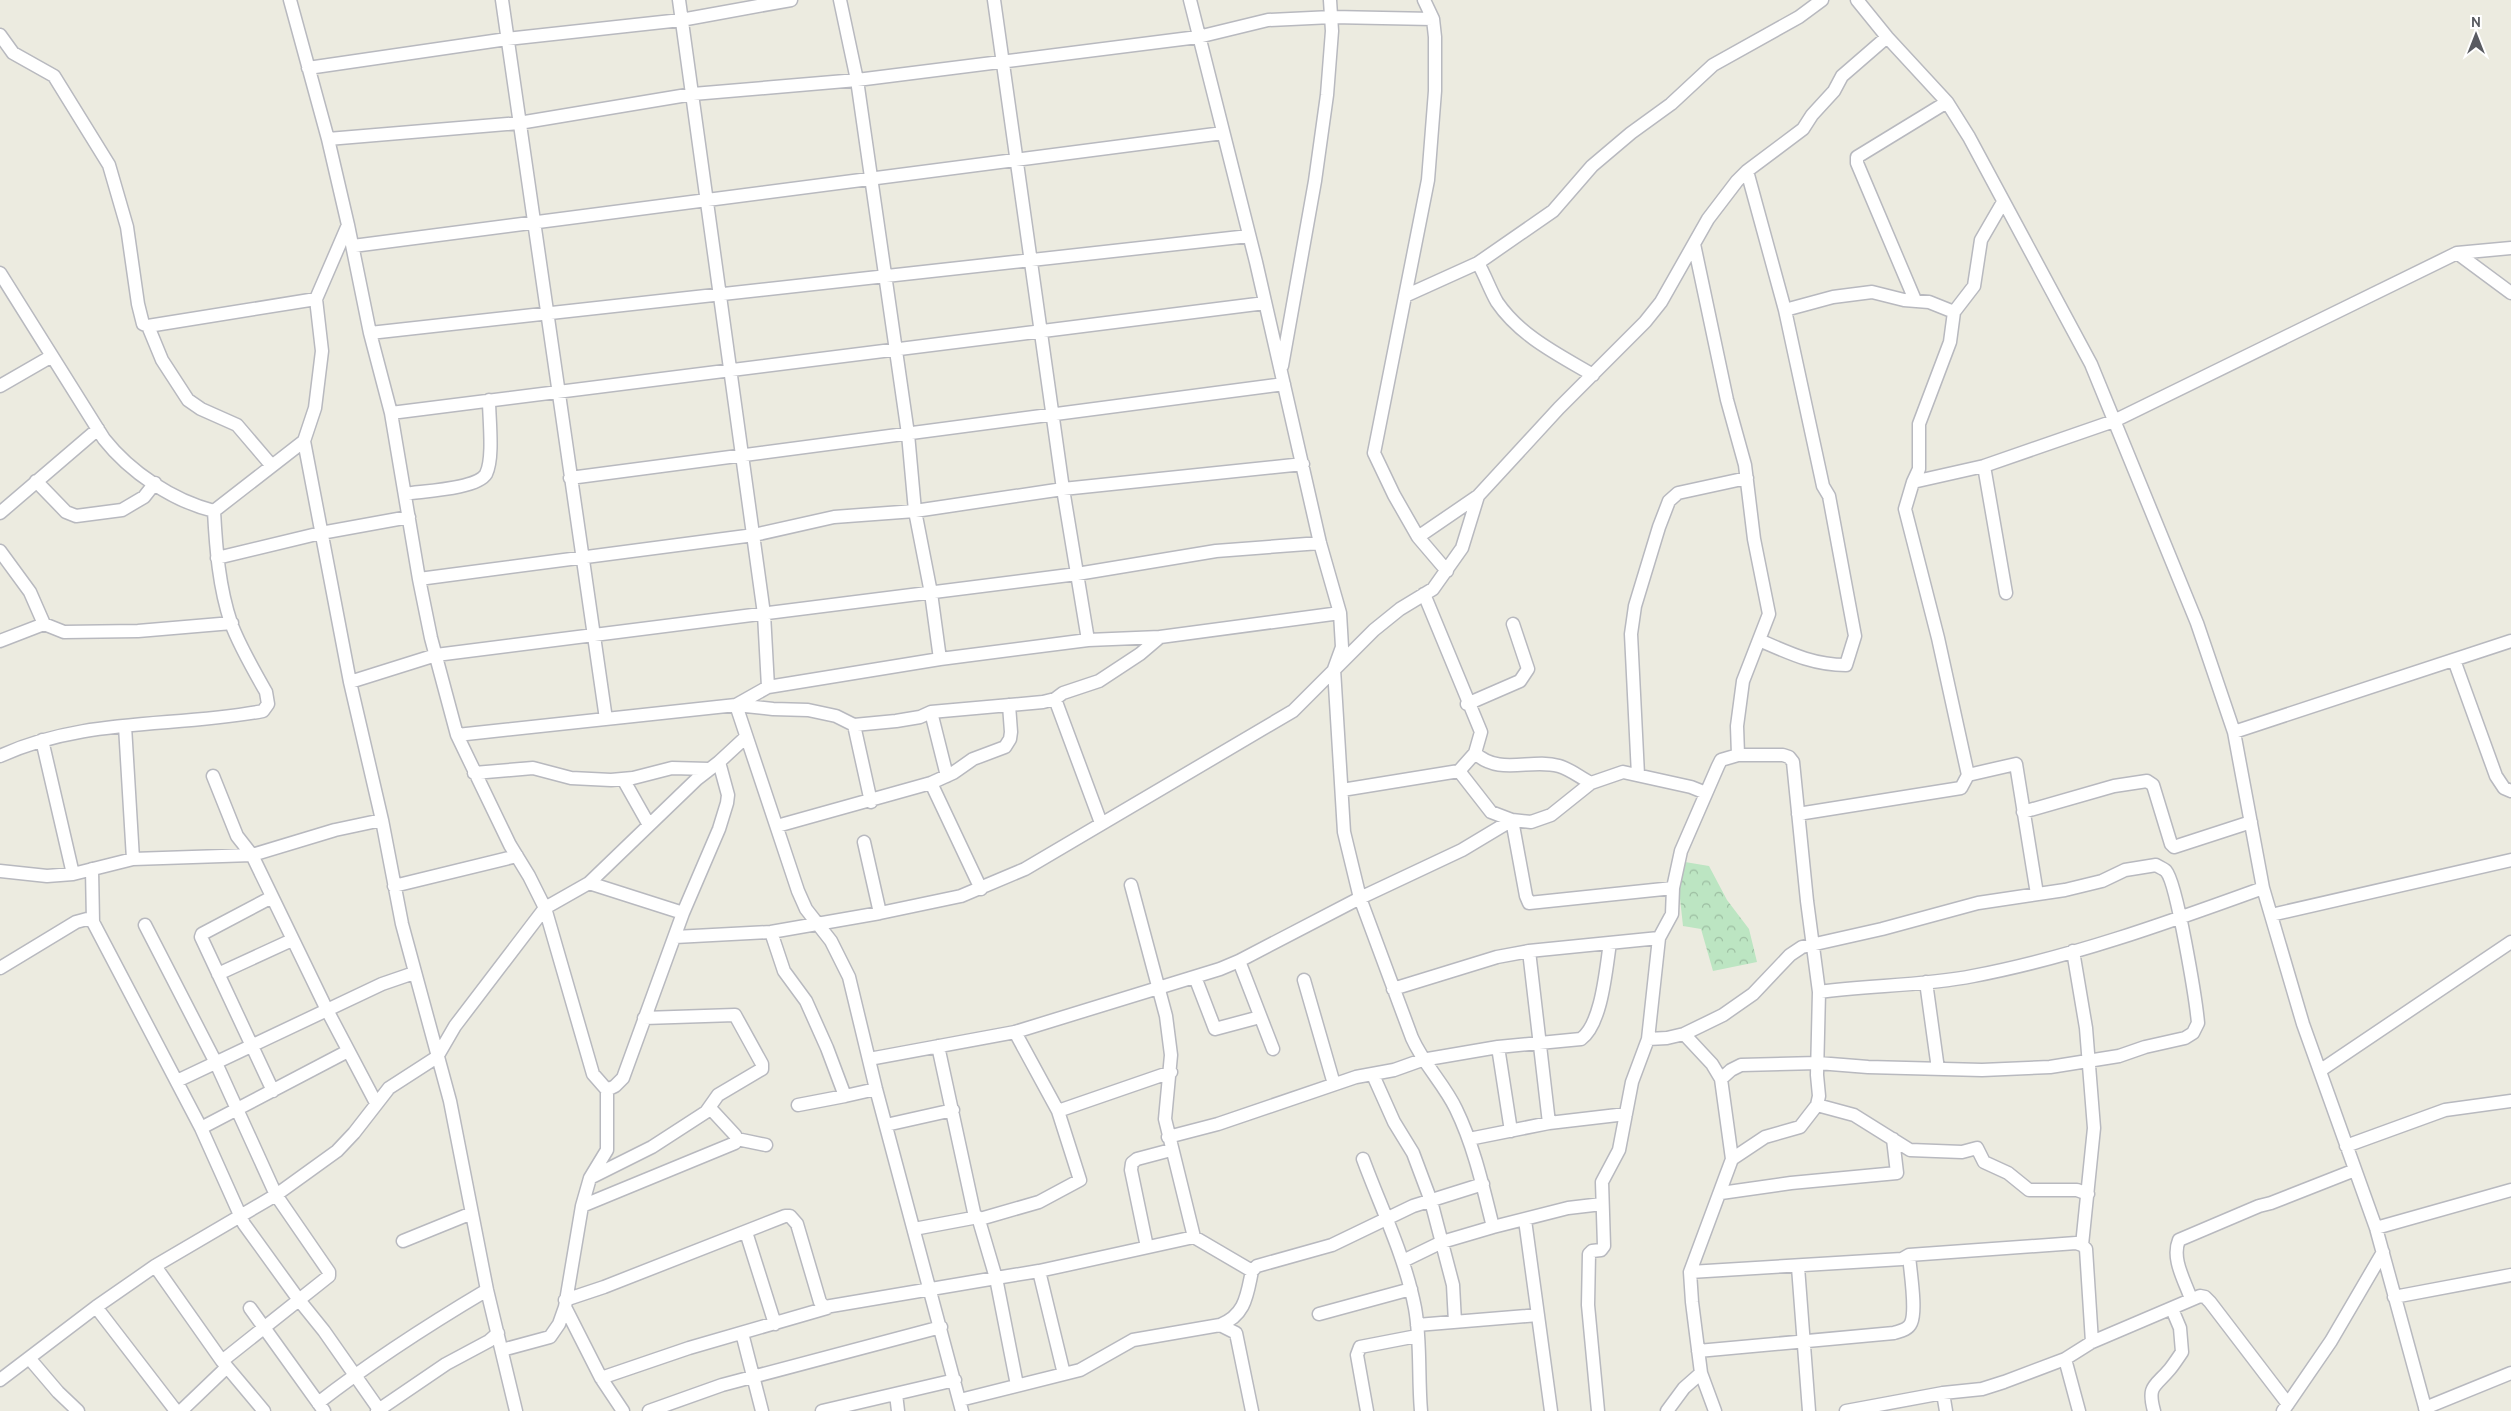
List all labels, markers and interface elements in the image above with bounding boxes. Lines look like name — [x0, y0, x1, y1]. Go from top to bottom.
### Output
north arrow — [2451, 10, 2501, 60]
text: N — [2471, 13, 2481, 31]

